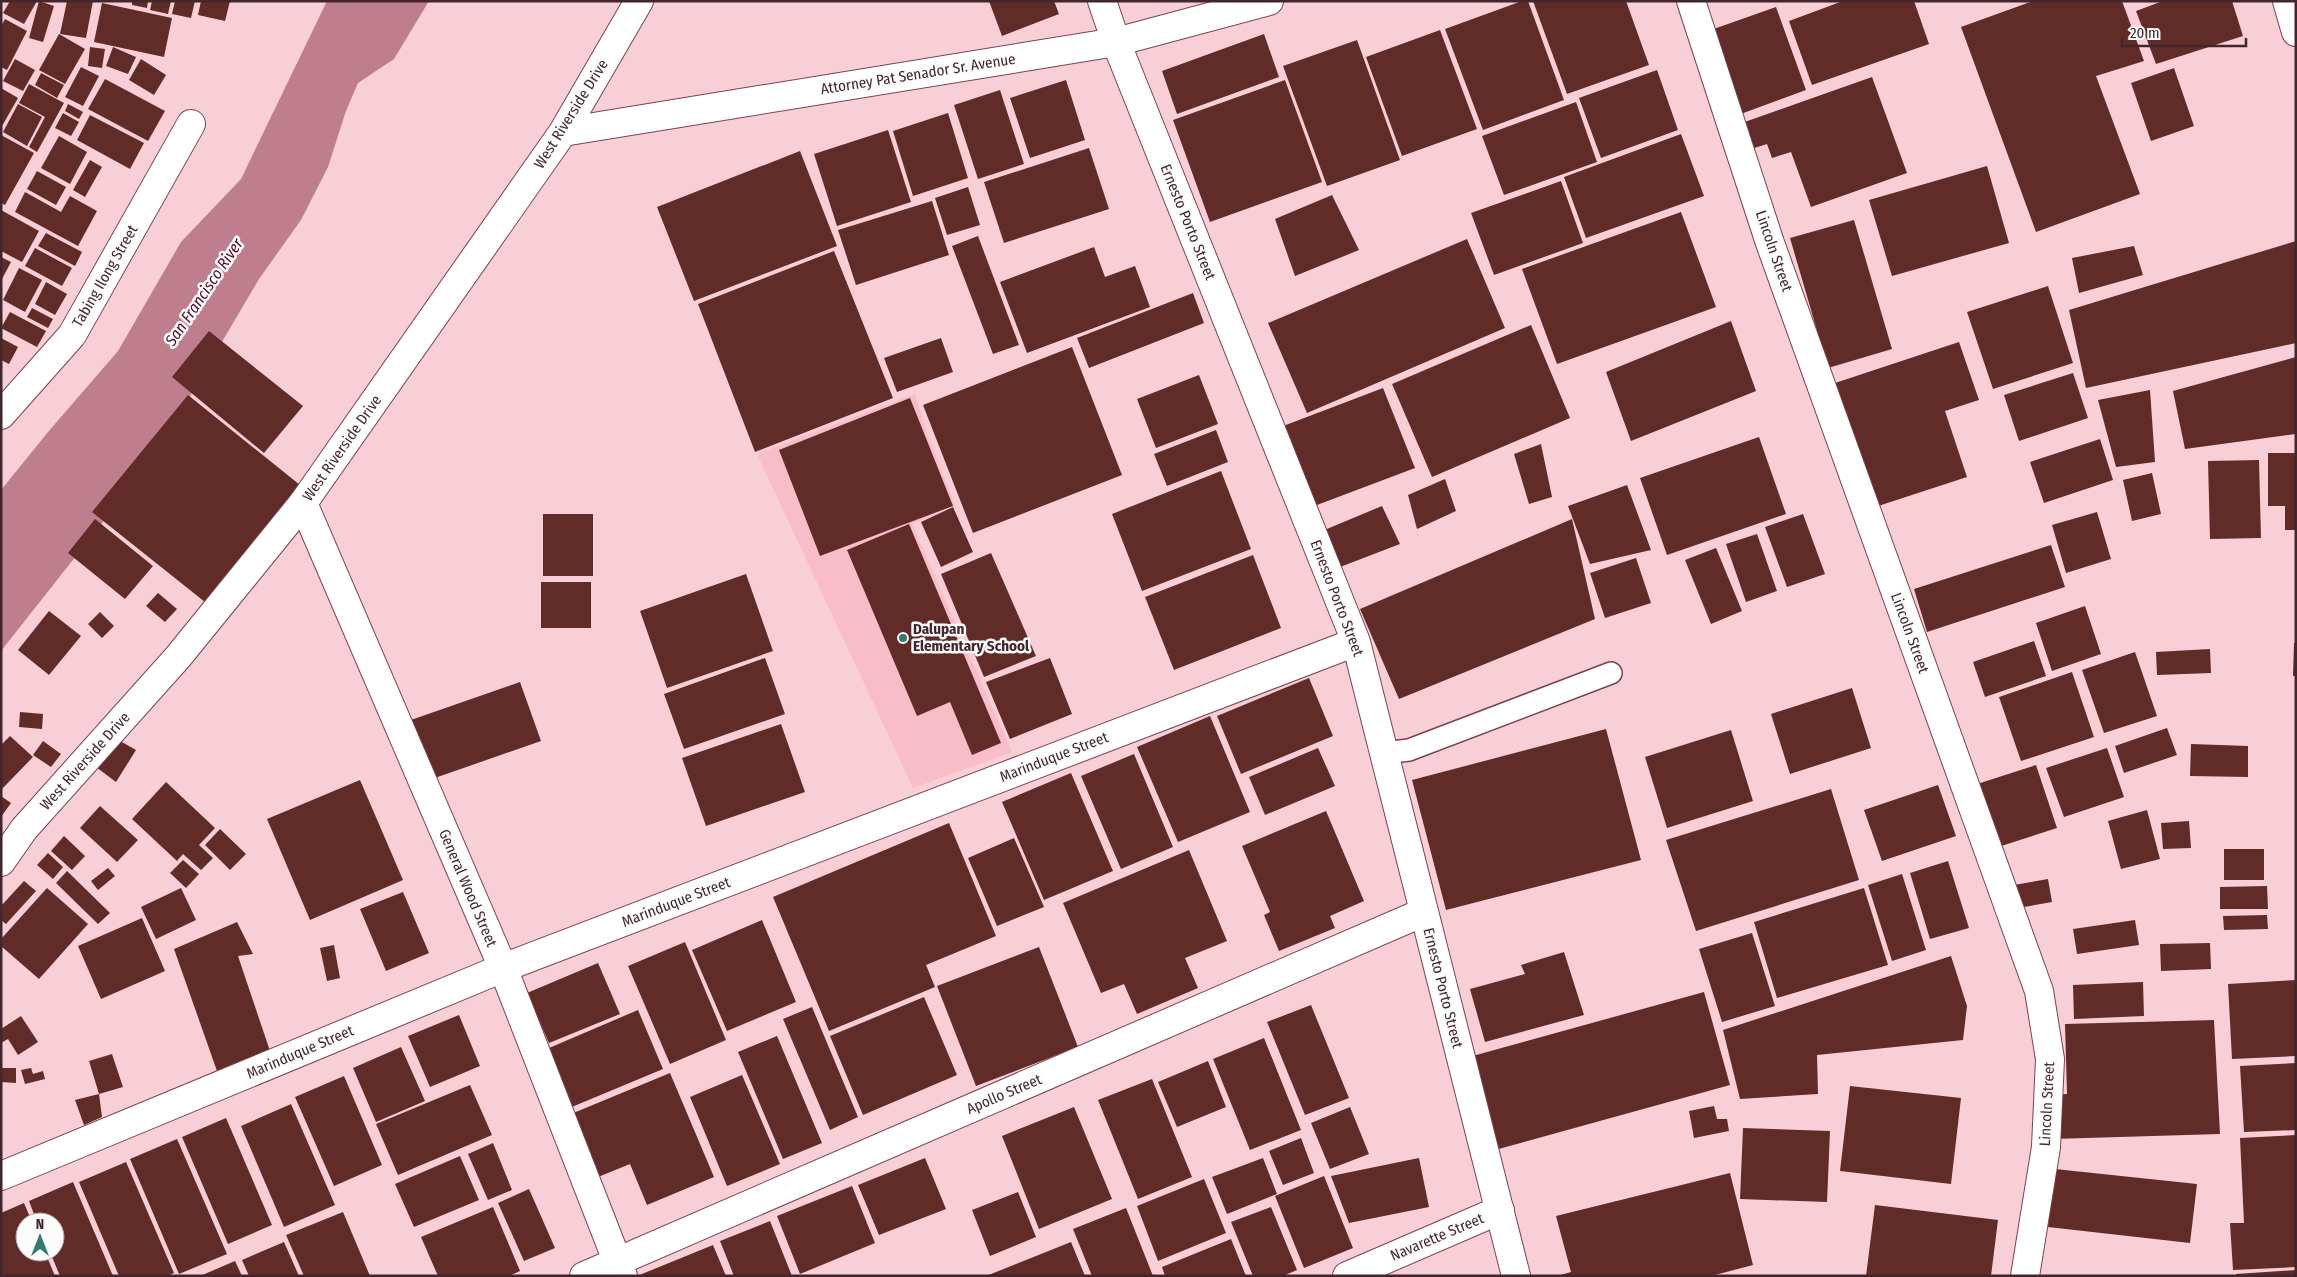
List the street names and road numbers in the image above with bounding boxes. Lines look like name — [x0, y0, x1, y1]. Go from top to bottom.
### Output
street label: Attorney Pat Senador Sr. Avenue — [819, 50, 1017, 98]
street label: West Riverside Drive — [530, 56, 612, 172]
street label: Ernesto Porto Street — [1157, 161, 1219, 283]
street label: Lincoln Street — [1752, 208, 1796, 294]
street label: Tabing Ilong Street — [68, 222, 142, 330]
street label: West Riverside Drive — [299, 392, 385, 504]
street label: Ernesto Porto Street — [1306, 537, 1368, 659]
street label: Lincoln Street — [1887, 590, 1933, 676]
street label: West Riverside Drive — [36, 708, 134, 814]
street label: Marinduque Street — [997, 728, 1111, 786]
street label: General Wood Street — [435, 826, 501, 950]
street label: Marinduque Street — [619, 873, 733, 931]
street label: Ernesto Porto Street — [1419, 926, 1467, 1050]
street label: Marinduque Street — [244, 1021, 356, 1083]
street label: Lincoln Street — [2036, 1061, 2058, 1147]
street label: Apollo Street — [964, 1070, 1044, 1118]
street label: Navarette Street — [1388, 1209, 1486, 1265]

